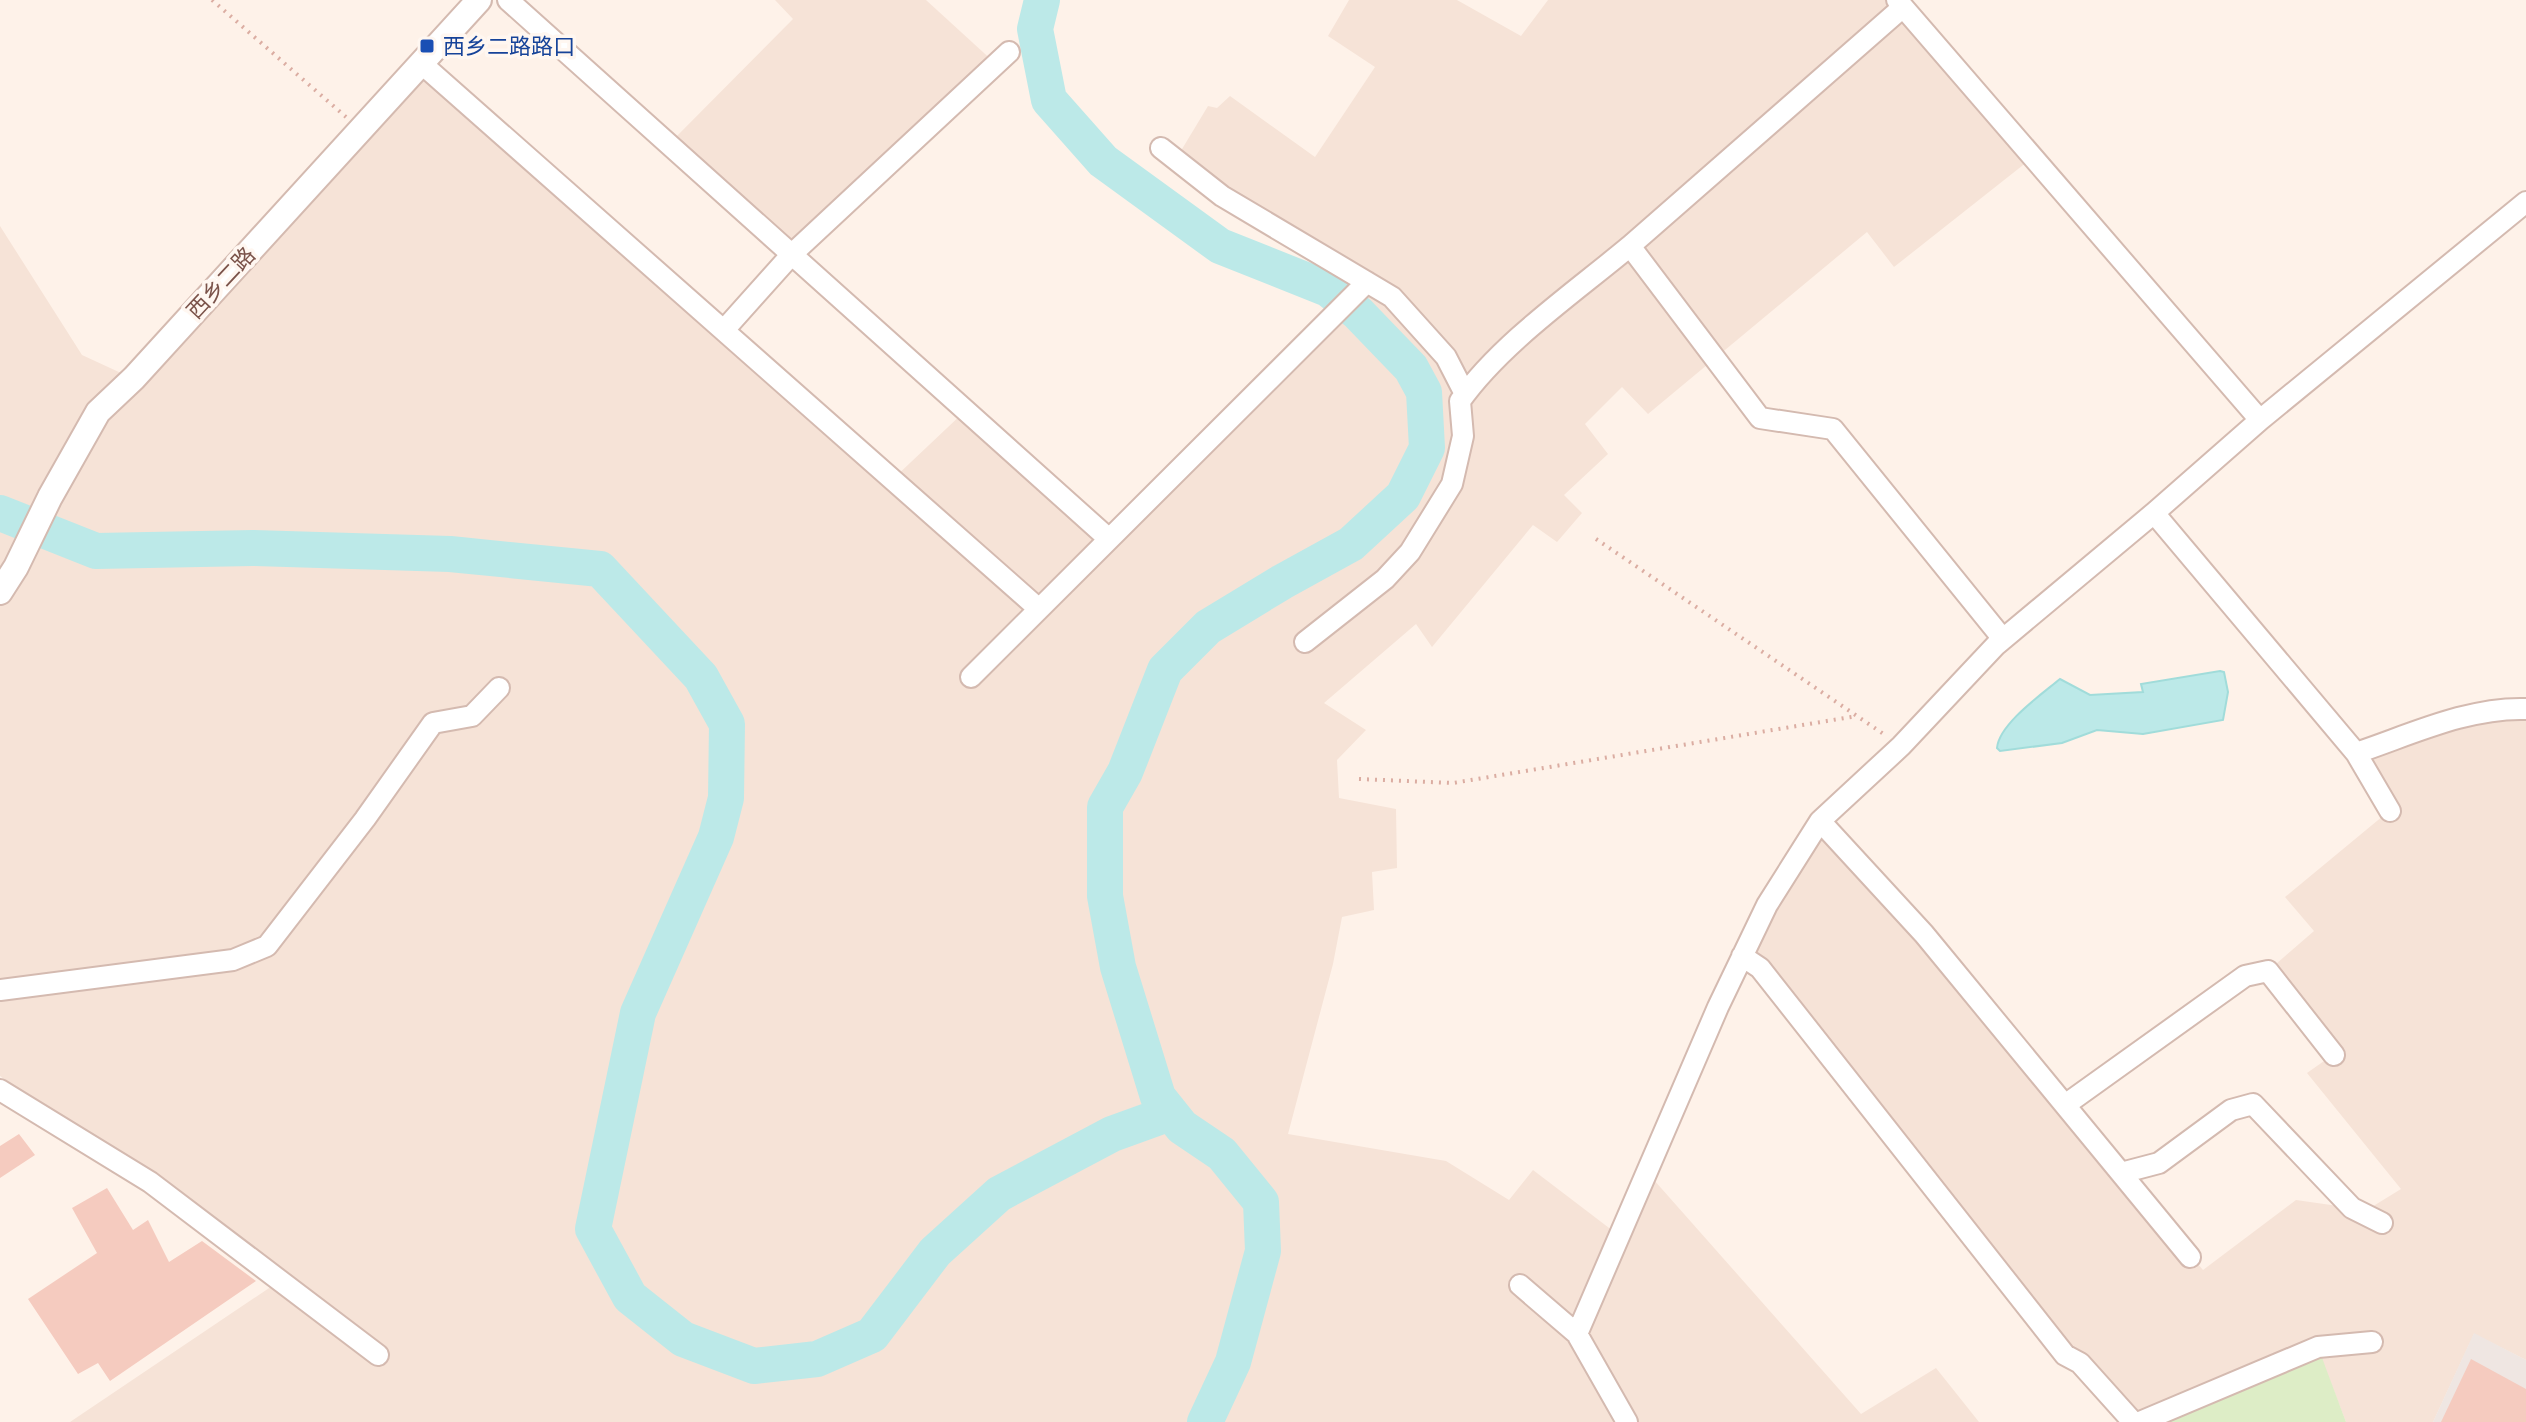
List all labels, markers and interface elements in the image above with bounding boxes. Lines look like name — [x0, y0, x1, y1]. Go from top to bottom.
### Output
place label: 西乡二路路口 — [443, 34, 575, 59]
marker: 西乡二路路口 — [418, 37, 436, 55]
street label: 西乡二路 — [182, 242, 260, 324]

